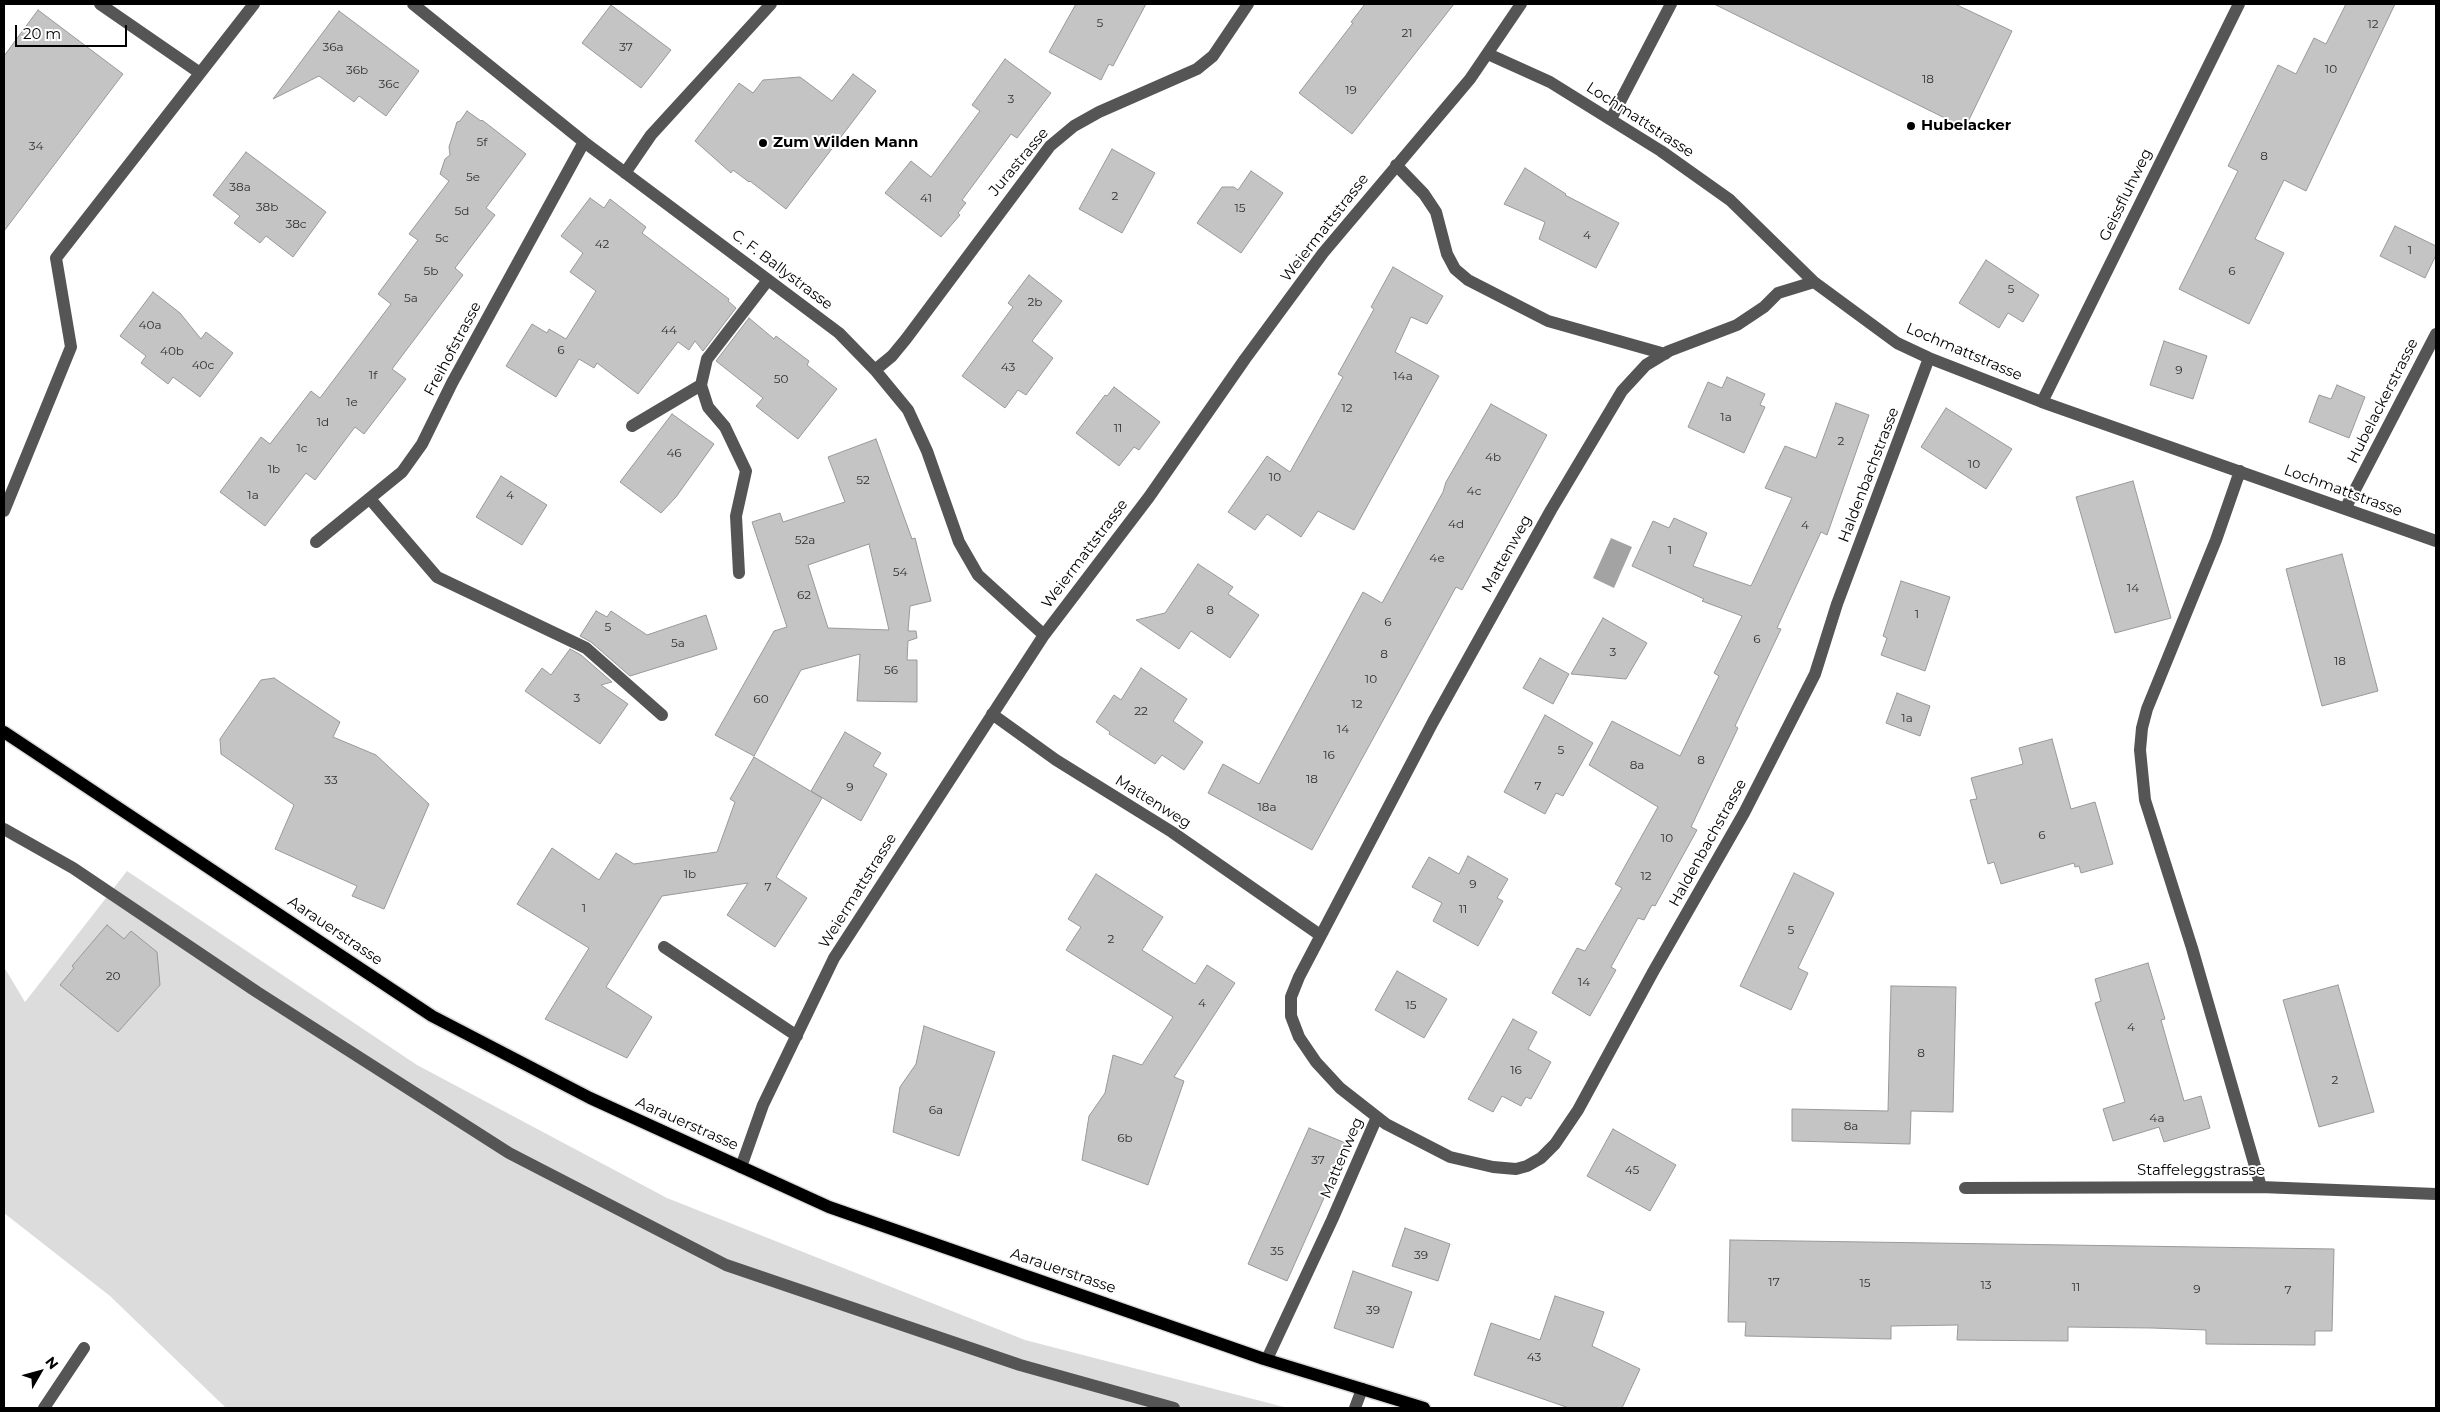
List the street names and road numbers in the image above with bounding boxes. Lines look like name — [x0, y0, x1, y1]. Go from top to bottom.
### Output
street label: Lochmattstrasse — [1583, 78, 1697, 162]
street label: Jurastrasse — [985, 124, 1053, 200]
street label: Geissfluhweg — [2096, 146, 2156, 244]
street label: Weiermattstrasse — [1277, 170, 1373, 286]
street label: C. F. Ballystrasse — [728, 226, 836, 314]
street label: Freihofstrasse — [421, 299, 485, 399]
street label: Lochmattstrasse — [1903, 319, 2025, 385]
street label: Hubelackerstrasse — [2344, 336, 2422, 466]
street label: Haldenbachstrasse — [1835, 405, 1903, 545]
street label: Lochmattstrasse — [2281, 461, 2405, 521]
street label: Weiermattstrasse — [1038, 496, 1132, 612]
street label: Mattenweg — [1478, 512, 1536, 596]
street label: Mattenweg — [1112, 772, 1194, 832]
street label: Haldenbachstrasse — [1665, 776, 1751, 910]
street label: Weiermattstrasse — [815, 830, 901, 952]
street label: Aarauerstrasse — [284, 893, 386, 969]
street label: Aarauerstrasse — [633, 1093, 741, 1155]
street label: Mattenweg — [1317, 1115, 1367, 1201]
street label: Staffeleggstrasse — [2137, 1162, 2265, 1180]
street label: Aarauerstrasse — [1008, 1245, 1118, 1297]

